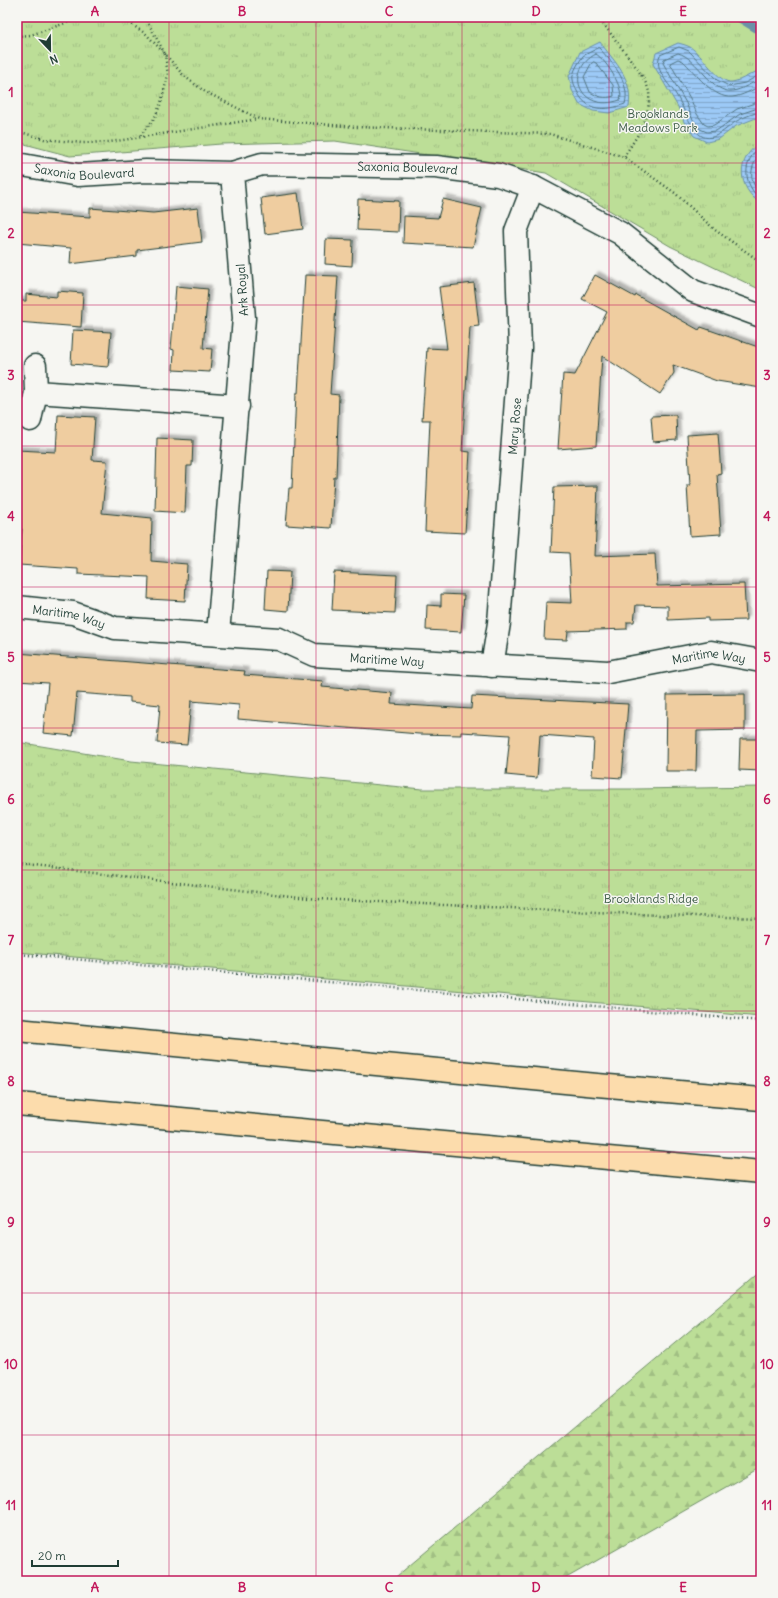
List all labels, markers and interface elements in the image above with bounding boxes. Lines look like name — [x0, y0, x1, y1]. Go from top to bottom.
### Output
text: A — [91, 3, 100, 20]
text: B — [238, 3, 247, 20]
text: C — [385, 3, 394, 20]
text: D — [531, 3, 541, 20]
text: E — [679, 3, 687, 20]
north arrow — [30, 30, 70, 70]
text: N — [48, 51, 60, 67]
text: 1 — [8, 84, 14, 101]
text: 1 — [764, 84, 770, 101]
park label: Brooklands Meadows Park — [618, 106, 698, 135]
street label: Saxonia Boulevard — [357, 158, 459, 177]
street label: Saxonia Boulevard — [33, 160, 135, 183]
text: 2 — [7, 225, 15, 242]
text: 2 — [763, 225, 771, 242]
street label: Ark Royal — [233, 263, 251, 317]
text: 3 — [7, 367, 15, 384]
text: 3 — [763, 367, 771, 384]
street label: Mary Rose — [504, 397, 524, 455]
text: 4 — [7, 508, 15, 525]
text: 4 — [763, 508, 771, 525]
street label: Maritime Way — [32, 601, 108, 632]
street label: Maritime Way — [671, 644, 747, 667]
text: 5 — [7, 649, 15, 666]
text: 5 — [763, 649, 771, 666]
street label: Maritime Way — [349, 650, 425, 669]
text: 6 — [7, 791, 15, 808]
text: 6 — [763, 791, 771, 808]
park label: Brooklands Ridge — [604, 891, 698, 906]
text: 7 — [8, 932, 15, 949]
text: 7 — [764, 932, 771, 949]
text: 8 — [7, 1073, 15, 1090]
text: 8 — [763, 1073, 771, 1090]
text: 9 — [7, 1214, 15, 1231]
text: 9 — [763, 1214, 771, 1231]
text: 10 — [4, 1356, 18, 1373]
text: 10 — [760, 1356, 774, 1373]
text: 11 — [6, 1497, 16, 1514]
text: 11 — [762, 1497, 772, 1514]
scale bar — [32, 1542, 118, 1568]
text: 20 m — [38, 1548, 66, 1563]
text: A — [91, 1579, 100, 1596]
text: B — [238, 1579, 247, 1596]
text: C — [385, 1579, 394, 1596]
text: D — [531, 1579, 541, 1596]
text: E — [679, 1579, 687, 1596]

